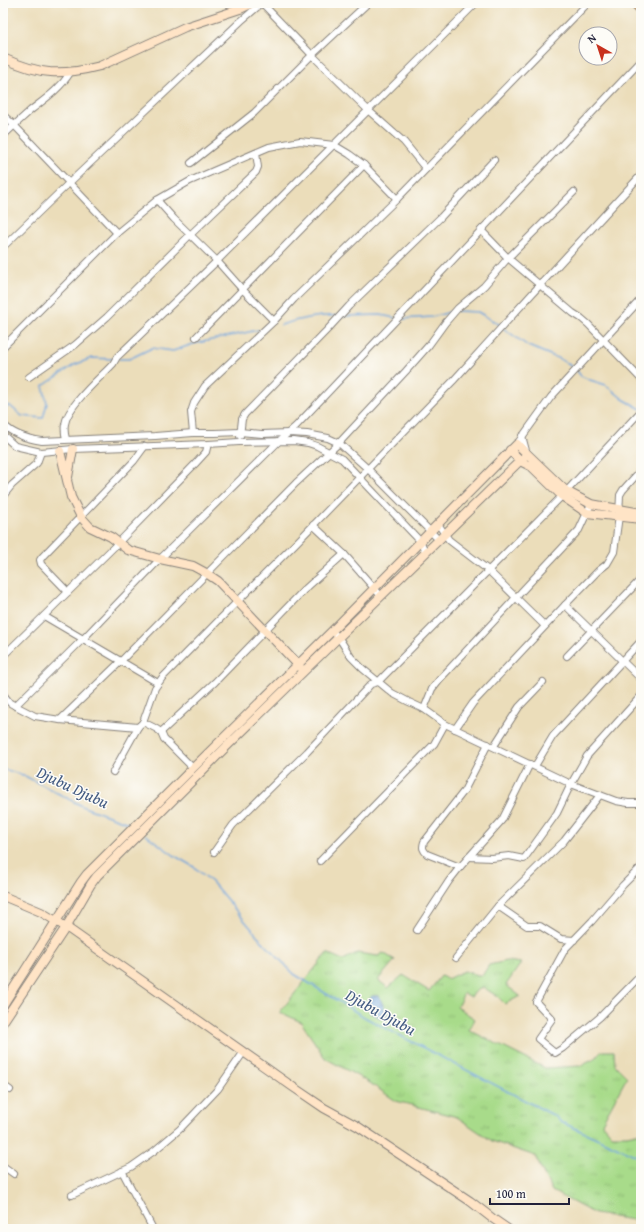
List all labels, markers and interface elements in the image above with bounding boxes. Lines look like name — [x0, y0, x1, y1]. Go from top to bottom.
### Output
north arrow — [578, 26, 618, 66]
text: N — [584, 29, 600, 47]
water label: Djubu Djubu — [32, 759, 113, 814]
water label: Djubu Djubu — [340, 982, 421, 1041]
scale bar — [490, 1180, 569, 1206]
text: 100 m — [496, 1185, 526, 1202]

